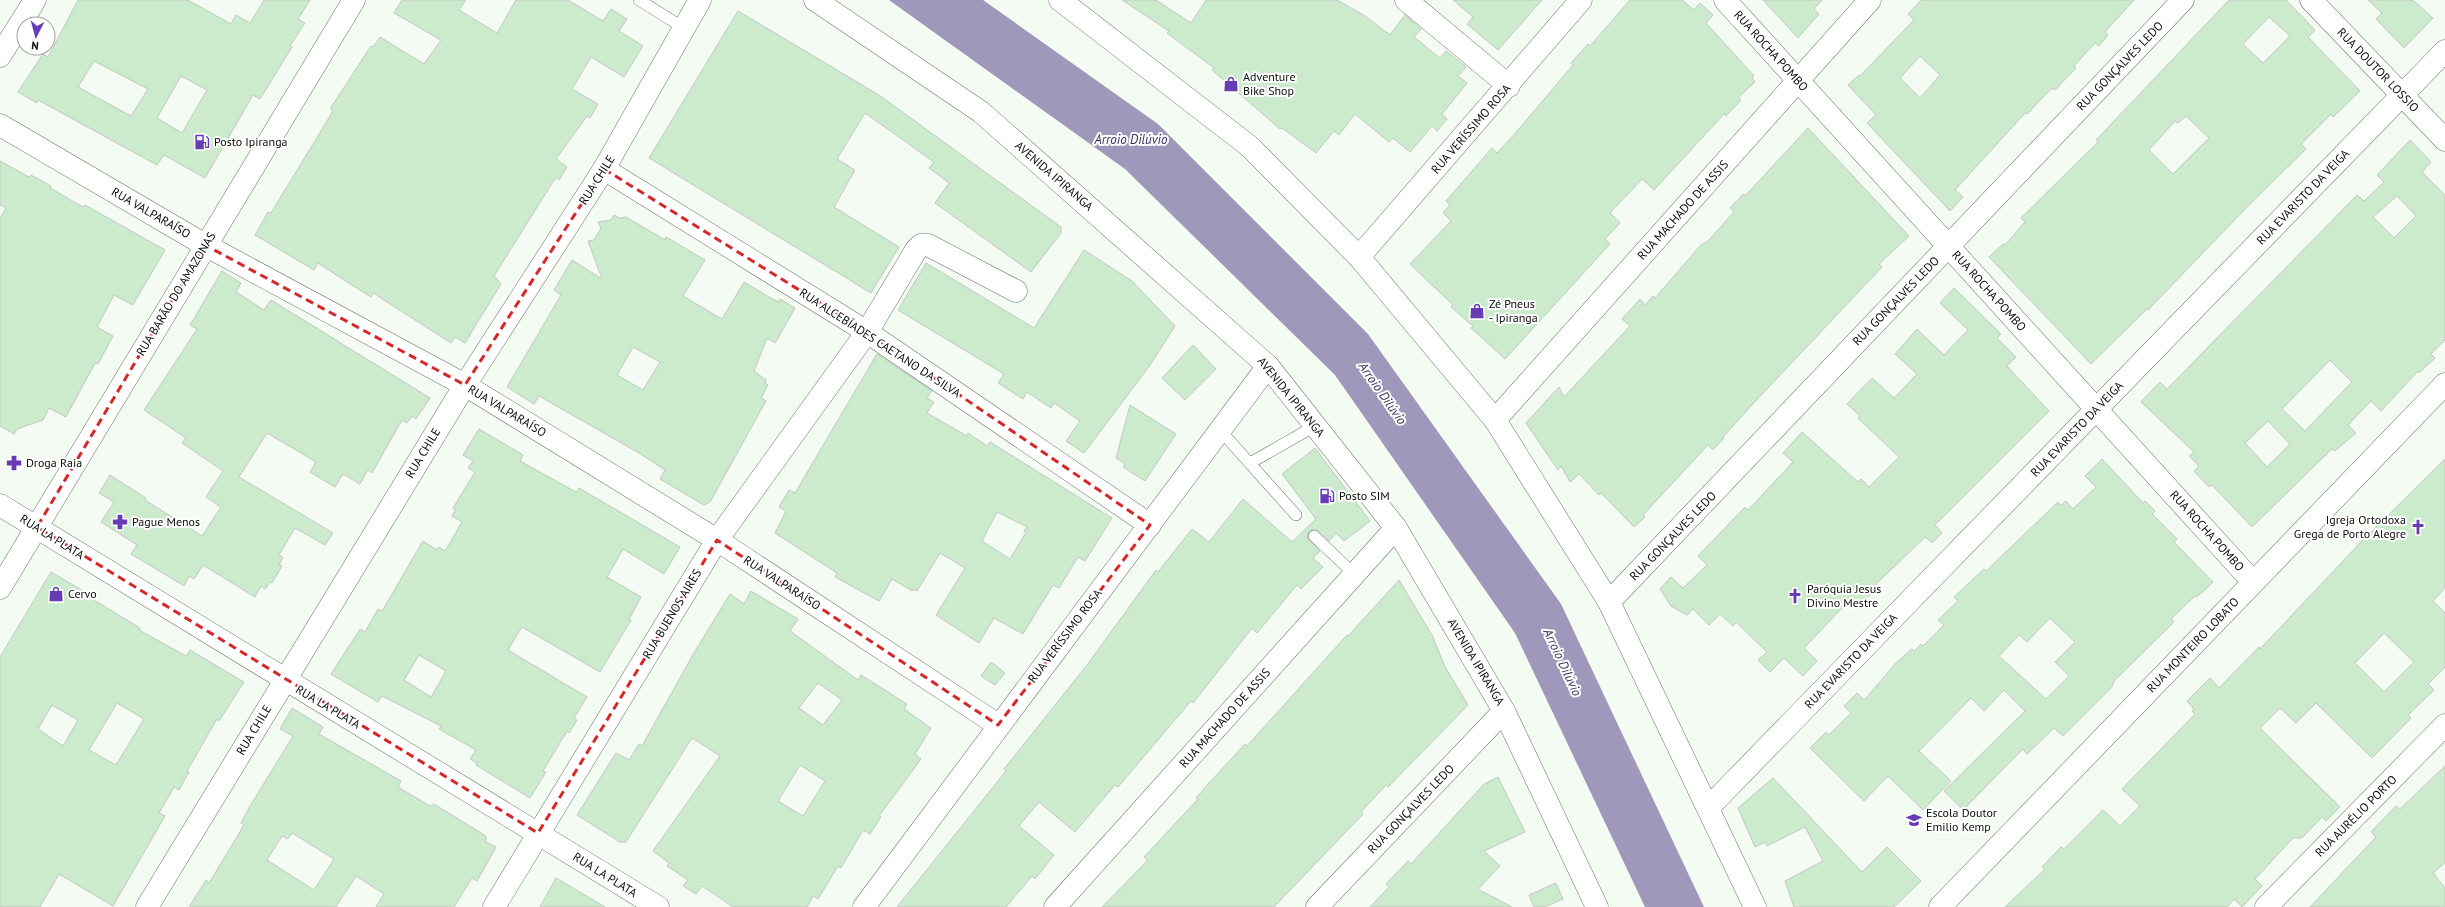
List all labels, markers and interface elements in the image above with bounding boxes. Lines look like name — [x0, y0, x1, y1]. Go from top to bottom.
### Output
street label: RUA ROCHA POMBO — [1731, 7, 1812, 94]
north arrow — [16, 16, 56, 56]
street label: RUA GONÇALVES LEDO — [2073, 18, 2166, 113]
street label: RUA DOUTOR LOSSIO — [2334, 24, 2422, 115]
text: N — [31, 39, 39, 53]
place label: Adventure Bike Shop — [1243, 69, 1296, 98]
shop icon: Adventure Bike Shop — [1222, 75, 1240, 93]
street label: RUA VERÍSSIMO ROSA — [1428, 81, 1514, 176]
water label: Arroio Dilúvio — [1094, 131, 1168, 148]
fuel station icon: Posto Ipiranga — [193, 133, 211, 151]
place label: Posto Ipiranga — [214, 134, 288, 149]
street label: AVENIDA IPIRANGA — [1012, 138, 1096, 214]
street label: RUA EVARISTO DA VEIGA — [2253, 146, 2352, 248]
street label: RUA CHILE — [575, 152, 618, 207]
street label: RUA MACHADO DE ASSIS — [1634, 157, 1731, 263]
street label: RUA VALPARAÍSO — [109, 184, 193, 241]
street label: RUA BARÃO DO AMAZONAS — [133, 229, 219, 358]
street label: RUA ROCHA POMBO — [1949, 247, 2030, 334]
street label: RUA GONÇALVES LEDO — [1849, 253, 1942, 348]
street label: RUA ALCEBÍADES CAETANO DA SILVA — [797, 285, 964, 400]
place label: Zé Pneus - Ipiranga — [1489, 296, 1538, 325]
shop icon: Zé Pneus - Ipiranga — [1468, 302, 1486, 320]
street label: AVENIDA IPIRANGA — [1255, 354, 1328, 440]
water label: Arroio Dilúvio — [1354, 358, 1411, 428]
street label: RUA EVARISTO DA VEIGA — [2027, 378, 2126, 480]
street label: RUA VALPARAÍSO — [465, 381, 549, 440]
street label: RUA CHILE — [402, 425, 443, 480]
pharmacy icon: Droga Raia — [5, 454, 23, 472]
place label: Droga Raia — [26, 455, 82, 470]
fuel station icon: Posto SIM — [1318, 487, 1336, 505]
street label: RUA ROCHA POMBO — [2167, 487, 2248, 574]
place label: Posto SIM — [1339, 488, 1390, 503]
street label: RUA GONÇALVES LEDO — [1626, 488, 1719, 583]
street label: RUA LA PLATA — [17, 511, 87, 562]
place label: Igreja Ortodoxa Grega de Porto Alegre — [2294, 512, 2406, 541]
pharmacy icon: Pague Menos — [111, 513, 129, 531]
place label: Pague Menos — [132, 514, 200, 529]
church icon: Igreja Ortodoxa Grega de Porto Alegre — [2409, 518, 2427, 536]
street label: RUA VALPARAÍSO — [741, 552, 824, 613]
street label: RUA BUENOS AIRES — [639, 566, 704, 661]
place label: Paróquia Jesus Divino Mestre — [1807, 581, 1881, 610]
shop icon: Cervo — [47, 585, 65, 603]
place label: Cervo — [68, 586, 97, 601]
street label: RUA VERÍSSIMO ROSA — [1024, 586, 1105, 686]
church icon: Paróquia Jesus Divino Mestre — [1786, 587, 1804, 605]
street label: RUA MONTEIRO LOBATO — [2143, 594, 2242, 695]
street label: RUA EVARISTO DA VEIGA — [1801, 610, 1900, 712]
street label: AVENIDA IPIRANGA — [1445, 616, 1508, 708]
water label: Arroio Dilúvio — [1539, 625, 1586, 699]
street label: RUA MACHADO DE ASSIS — [1176, 665, 1273, 771]
street label: RUA LA PLATA — [293, 681, 363, 732]
street label: RUA CHILE — [233, 702, 274, 757]
street label: RUA GONÇALVES LEDO — [1364, 761, 1457, 856]
street label: RUA AURÉLIO PORTO — [2312, 772, 2400, 860]
place label: Escola Doutor Emilio Kemp — [1926, 805, 1997, 834]
school or university icon: Escola Doutor Emilio Kemp — [1905, 811, 1923, 829]
street label: RUA LA PLATA — [570, 849, 640, 900]

